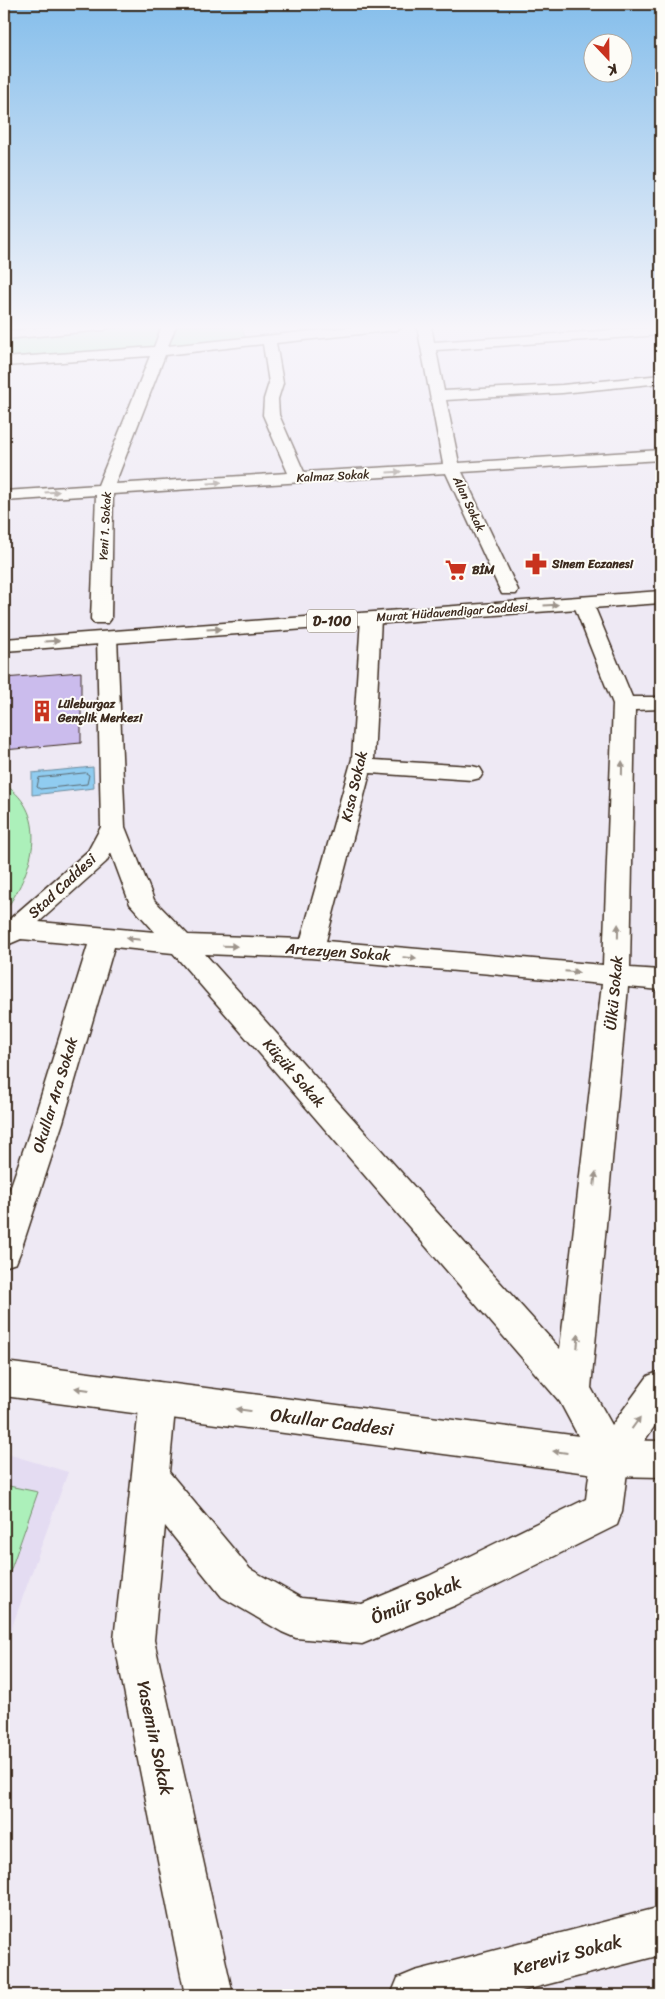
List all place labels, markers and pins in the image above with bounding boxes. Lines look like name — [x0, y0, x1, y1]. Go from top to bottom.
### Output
pharmacy icon: Sinem Eczanesi — [523, 551, 549, 577]
place label: Sinem Eczanesi — [551, 553, 634, 575]
supermarket icon: BİM — [443, 557, 469, 583]
place label: BİM — [472, 559, 495, 581]
place label: Lüleburgaz Gençlik Merkezi — [57, 693, 143, 729]
building icon: Lüleburgaz Gençlik Merkezi — [29, 698, 55, 724]

